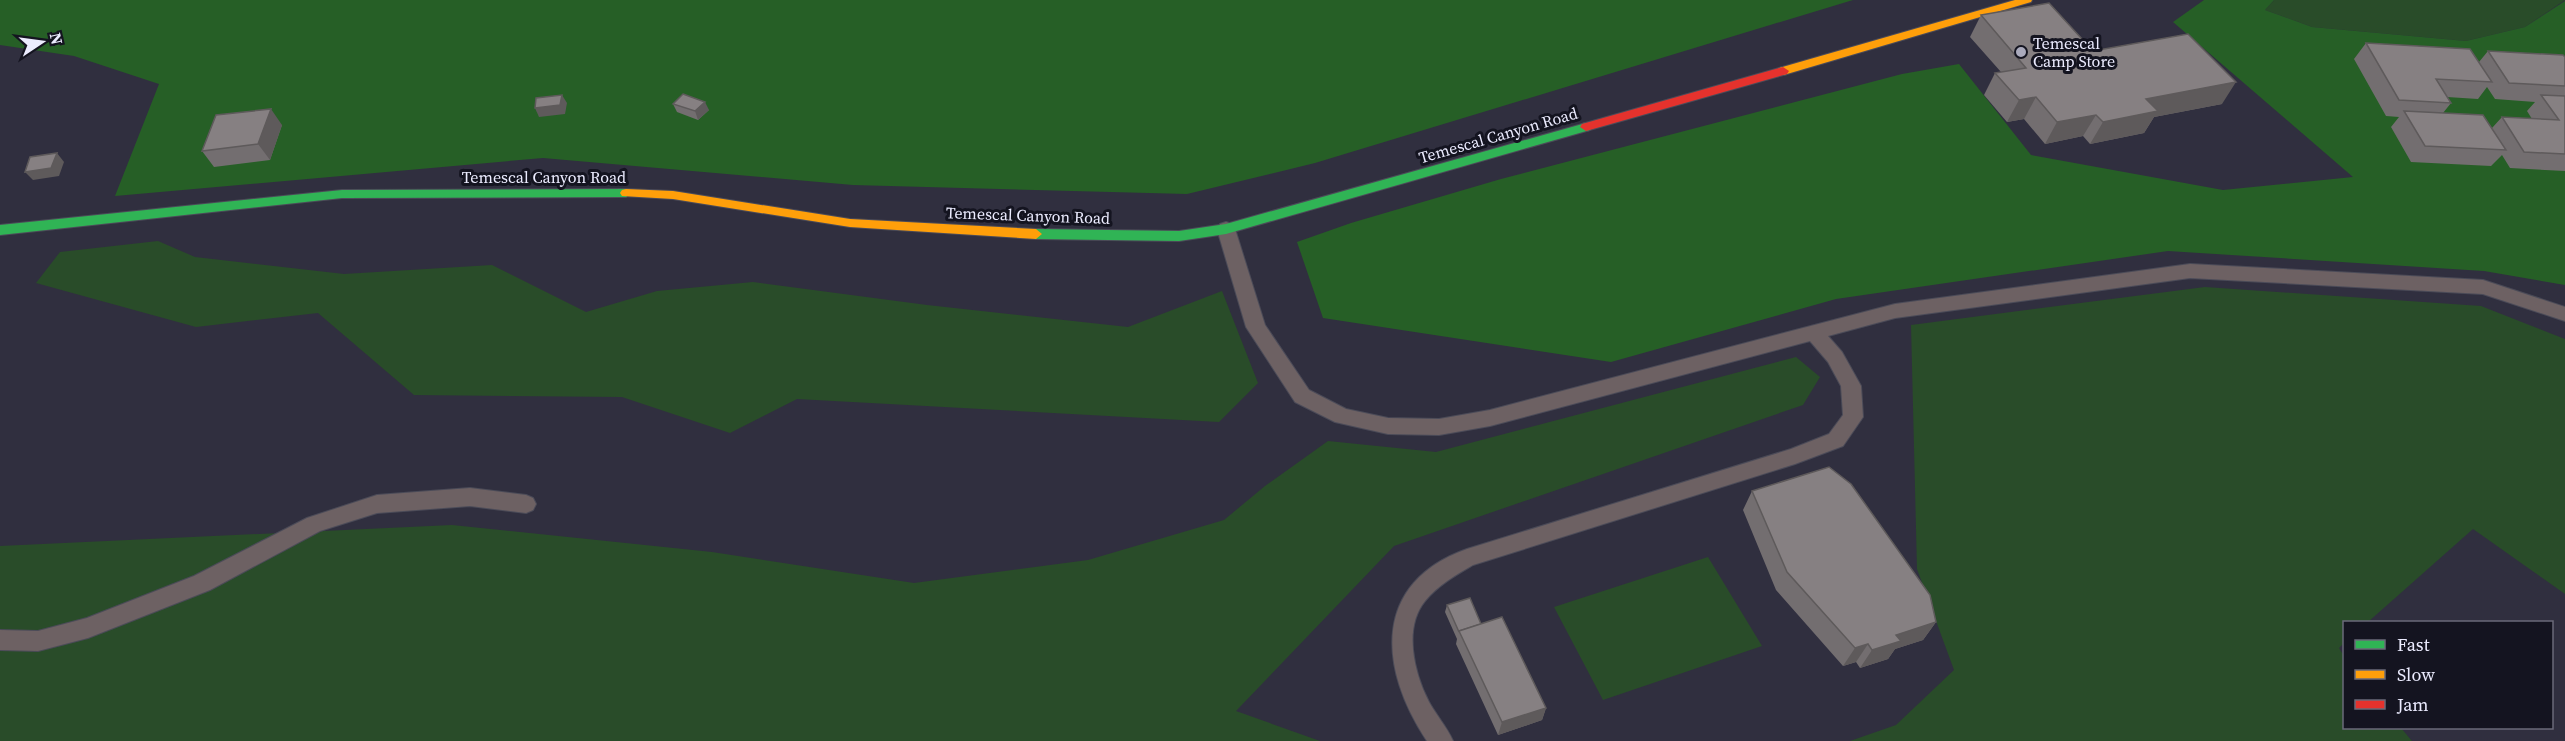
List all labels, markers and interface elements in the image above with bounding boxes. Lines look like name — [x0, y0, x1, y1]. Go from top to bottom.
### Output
north arrow — [12, 12, 72, 72]
text: N — [45, 30, 69, 47]
place label: Temescal Camp Store — [2033, 32, 2115, 72]
marker: Temescal Camp Store — [2014, 45, 2028, 59]
street label: Temescal Canyon Road — [1416, 102, 1580, 168]
street label: Temescal Canyon Road — [462, 166, 626, 188]
street label: Temescal Canyon Road — [945, 201, 1111, 229]
legend — [2343, 621, 2553, 729]
text: Fast — [2397, 632, 2430, 657]
text: Slow — [2397, 662, 2435, 687]
text: Jam — [2396, 692, 2429, 717]

